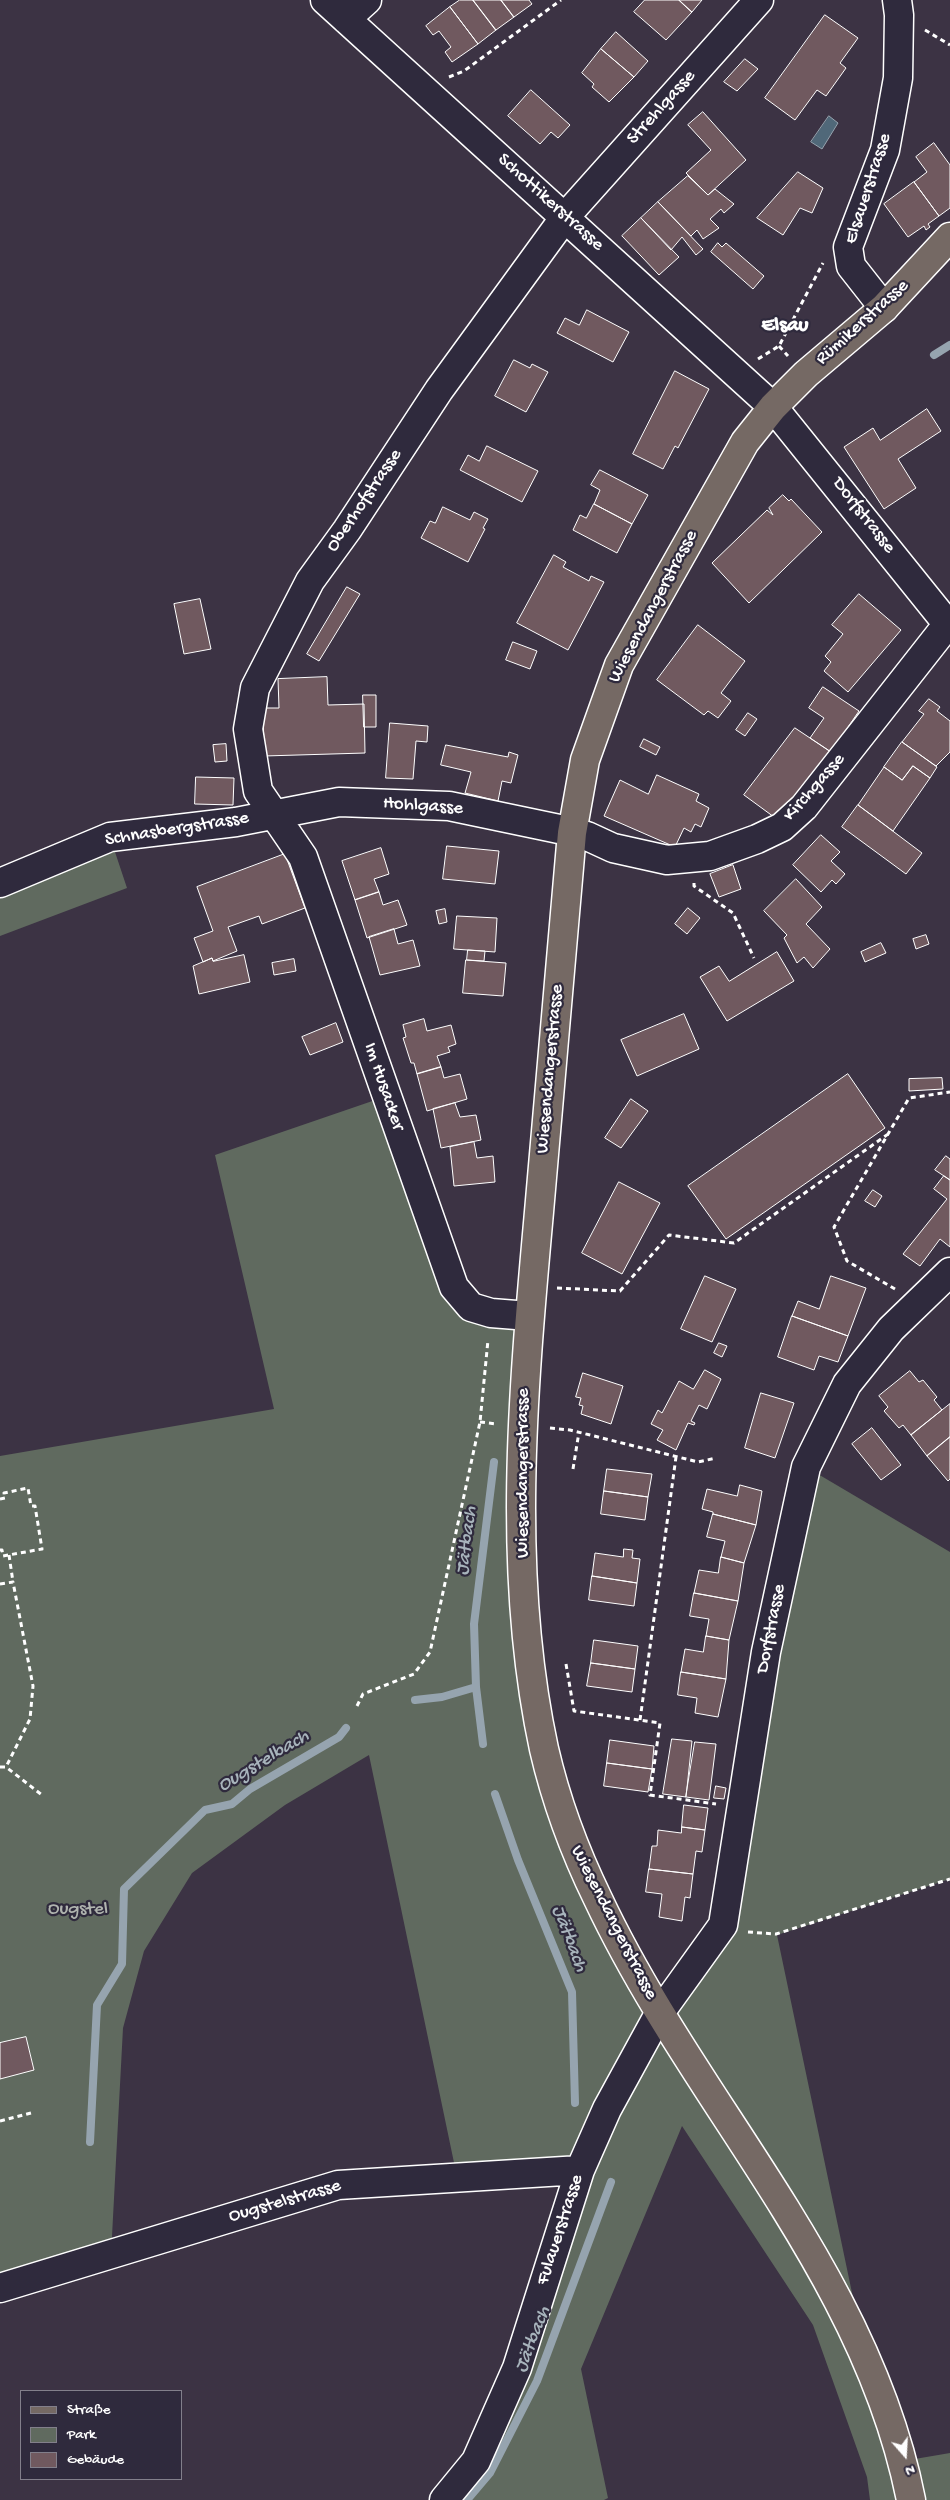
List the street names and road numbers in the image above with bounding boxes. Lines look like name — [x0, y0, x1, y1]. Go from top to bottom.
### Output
street label: Strehlgasse — [623, 66, 701, 150]
street label: Elsauerstrasse — [840, 131, 898, 247]
street label: Schottikerstrasse — [492, 149, 608, 257]
street label: Rümikerstrasse — [812, 275, 914, 371]
street label: Oberhofstrasse — [322, 445, 408, 557]
street label: Dorfstrasse — [826, 473, 900, 559]
street label: Wiesendangerstrasse — [604, 527, 704, 687]
street label: Kirchgasse — [779, 749, 851, 827]
street label: Hohlgasse — [382, 793, 464, 821]
street label: Schnasbergstrasse — [103, 807, 251, 853]
street label: Wiesendangerstrasse — [532, 983, 570, 1155]
street label: Im Husacker — [357, 1040, 409, 1134]
street label: Wiesendangerstrasse — [513, 1388, 535, 1558]
street label: Dorfstrasse — [752, 1582, 792, 1676]
street label: Wiesendangerstrasse — [564, 1842, 662, 2004]
street label: Fulauerstrasse — [532, 2172, 590, 2288]
street label: Ougstelstrasse — [226, 2175, 344, 2229]

